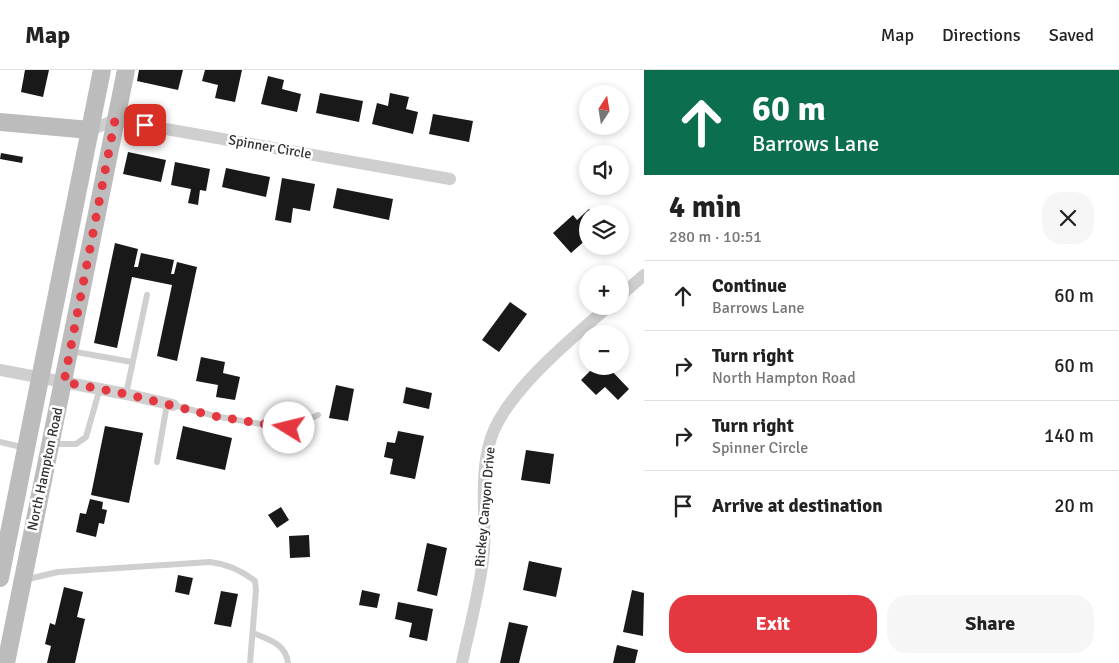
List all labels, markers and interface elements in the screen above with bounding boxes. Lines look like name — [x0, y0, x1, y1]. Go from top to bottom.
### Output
text: Map — [25, 20, 70, 50]
text: Map — [881, 24, 914, 46]
text: Directions — [942, 24, 1021, 46]
text: Saved — [1049, 24, 1094, 46]
north arrow — [579, 85, 629, 135]
map controls — [579, 85, 629, 375]
text: 60 m — [752, 87, 826, 130]
icon: ahead — [669, 90, 734, 155]
pin — [124, 104, 166, 146]
icon: arrive — [131, 111, 159, 139]
text: Barrows Lane — [752, 130, 879, 157]
street label: Spinner Circle — [227, 131, 313, 163]
button: sound — [579, 145, 629, 195]
text: 4 min — [669, 189, 741, 226]
button: close — [1042, 192, 1094, 244]
button: layers — [579, 205, 629, 255]
text: 280 m · 10:51 — [669, 227, 762, 247]
button: + — [579, 265, 629, 315]
text: Continue — [712, 274, 787, 298]
icon: ahead — [669, 282, 697, 310]
text: 60 m — [1054, 284, 1094, 308]
text: Barrows Lane — [712, 298, 805, 318]
button: − — [579, 325, 629, 375]
text: Turn right — [712, 344, 794, 368]
icon: right — [669, 352, 697, 380]
text: 60 m — [1054, 354, 1094, 378]
text: North Hampton Road — [712, 368, 856, 388]
position arrow — [262, 401, 314, 453]
street label: North Hampton Road — [24, 406, 66, 532]
text: Turn right — [712, 414, 794, 438]
icon: right — [669, 422, 697, 450]
text: 140 m — [1044, 424, 1094, 448]
text: Spinner Circle — [712, 438, 808, 458]
street label: Rickey Canyon Drive — [471, 446, 499, 568]
icon: arrive — [669, 492, 697, 520]
text: Arrive at destination — [712, 494, 883, 518]
text: 20 m — [1054, 494, 1094, 518]
button: Exit — [669, 595, 877, 653]
button: Share — [887, 595, 1094, 653]

